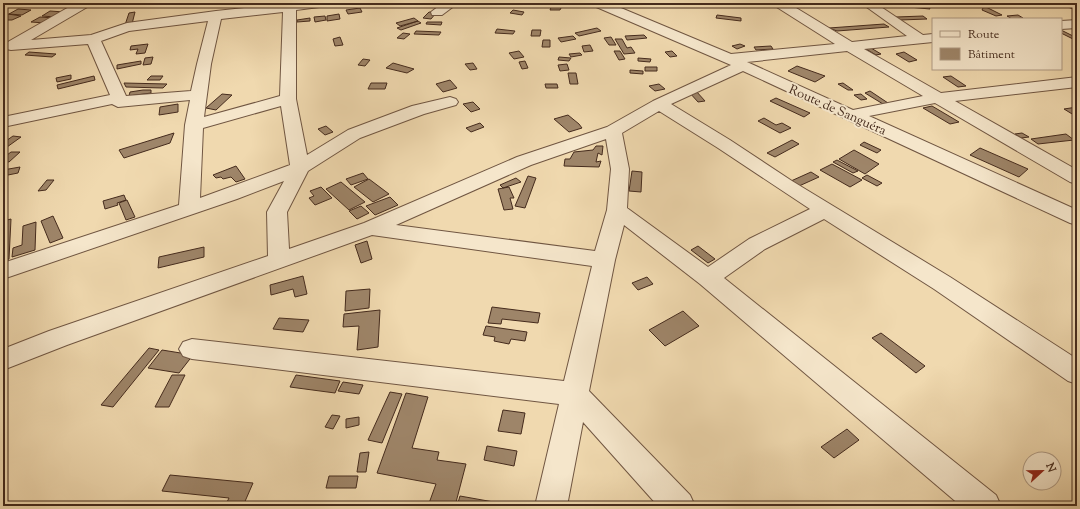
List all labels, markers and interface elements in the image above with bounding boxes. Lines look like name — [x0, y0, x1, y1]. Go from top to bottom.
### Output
legend — [932, 18, 1062, 70]
text: Route — [968, 26, 1000, 44]
text: Bâtiment — [968, 46, 1015, 64]
street label: Route de Sanguéra — [786, 81, 889, 140]
north arrow — [1022, 451, 1062, 491]
text: N — [1041, 460, 1059, 475]

